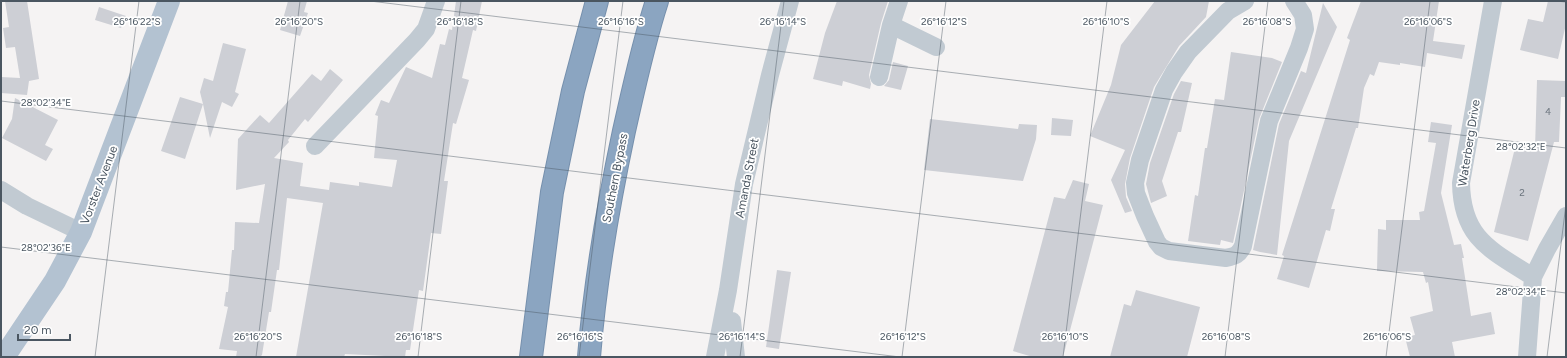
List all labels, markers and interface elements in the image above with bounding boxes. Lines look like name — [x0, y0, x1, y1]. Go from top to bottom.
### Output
text: 26°16'22"S — [113, 15, 161, 28]
text: 26°16'20"S — [275, 15, 323, 28]
text: 26°16'18"S — [437, 15, 483, 28]
text: 26°16'16"S — [598, 15, 644, 28]
text: 26°16'14"S — [760, 15, 806, 28]
text: 26°16'12"S — [921, 15, 967, 28]
text: 26°16'10"S — [1083, 15, 1129, 28]
text: 26°16'08"S — [1243, 15, 1291, 28]
text: 26°16'06"S — [1404, 15, 1452, 28]
text: 28°02'34"E — [21, 96, 71, 109]
street label: Waterberg Drive — [1455, 98, 1483, 187]
house number: 4 — [1545, 105, 1551, 118]
street label: Southern Bypass — [599, 132, 631, 224]
street label: Amanda Street — [732, 137, 762, 219]
text: 28°02'32"E — [1496, 140, 1546, 153]
street label: Vorster Avenue — [78, 143, 121, 226]
house number: 2 — [1519, 186, 1525, 199]
text: 28°02'36"E — [21, 241, 71, 254]
text: 28°02'34"E — [1496, 285, 1546, 298]
scale bar — [18, 316, 70, 342]
text: 20 m — [24, 323, 52, 337]
text: 26°16'20"S — [234, 330, 282, 343]
text: 26°16'18"S — [396, 330, 442, 343]
text: 26°16'16"S — [557, 330, 603, 343]
text: 26°16'14"S — [719, 330, 765, 343]
text: 26°16'12"S — [880, 330, 926, 343]
text: 26°16'10"S — [1042, 330, 1088, 343]
text: 26°16'08"S — [1202, 330, 1250, 343]
text: 26°16'06"S — [1363, 330, 1411, 343]

